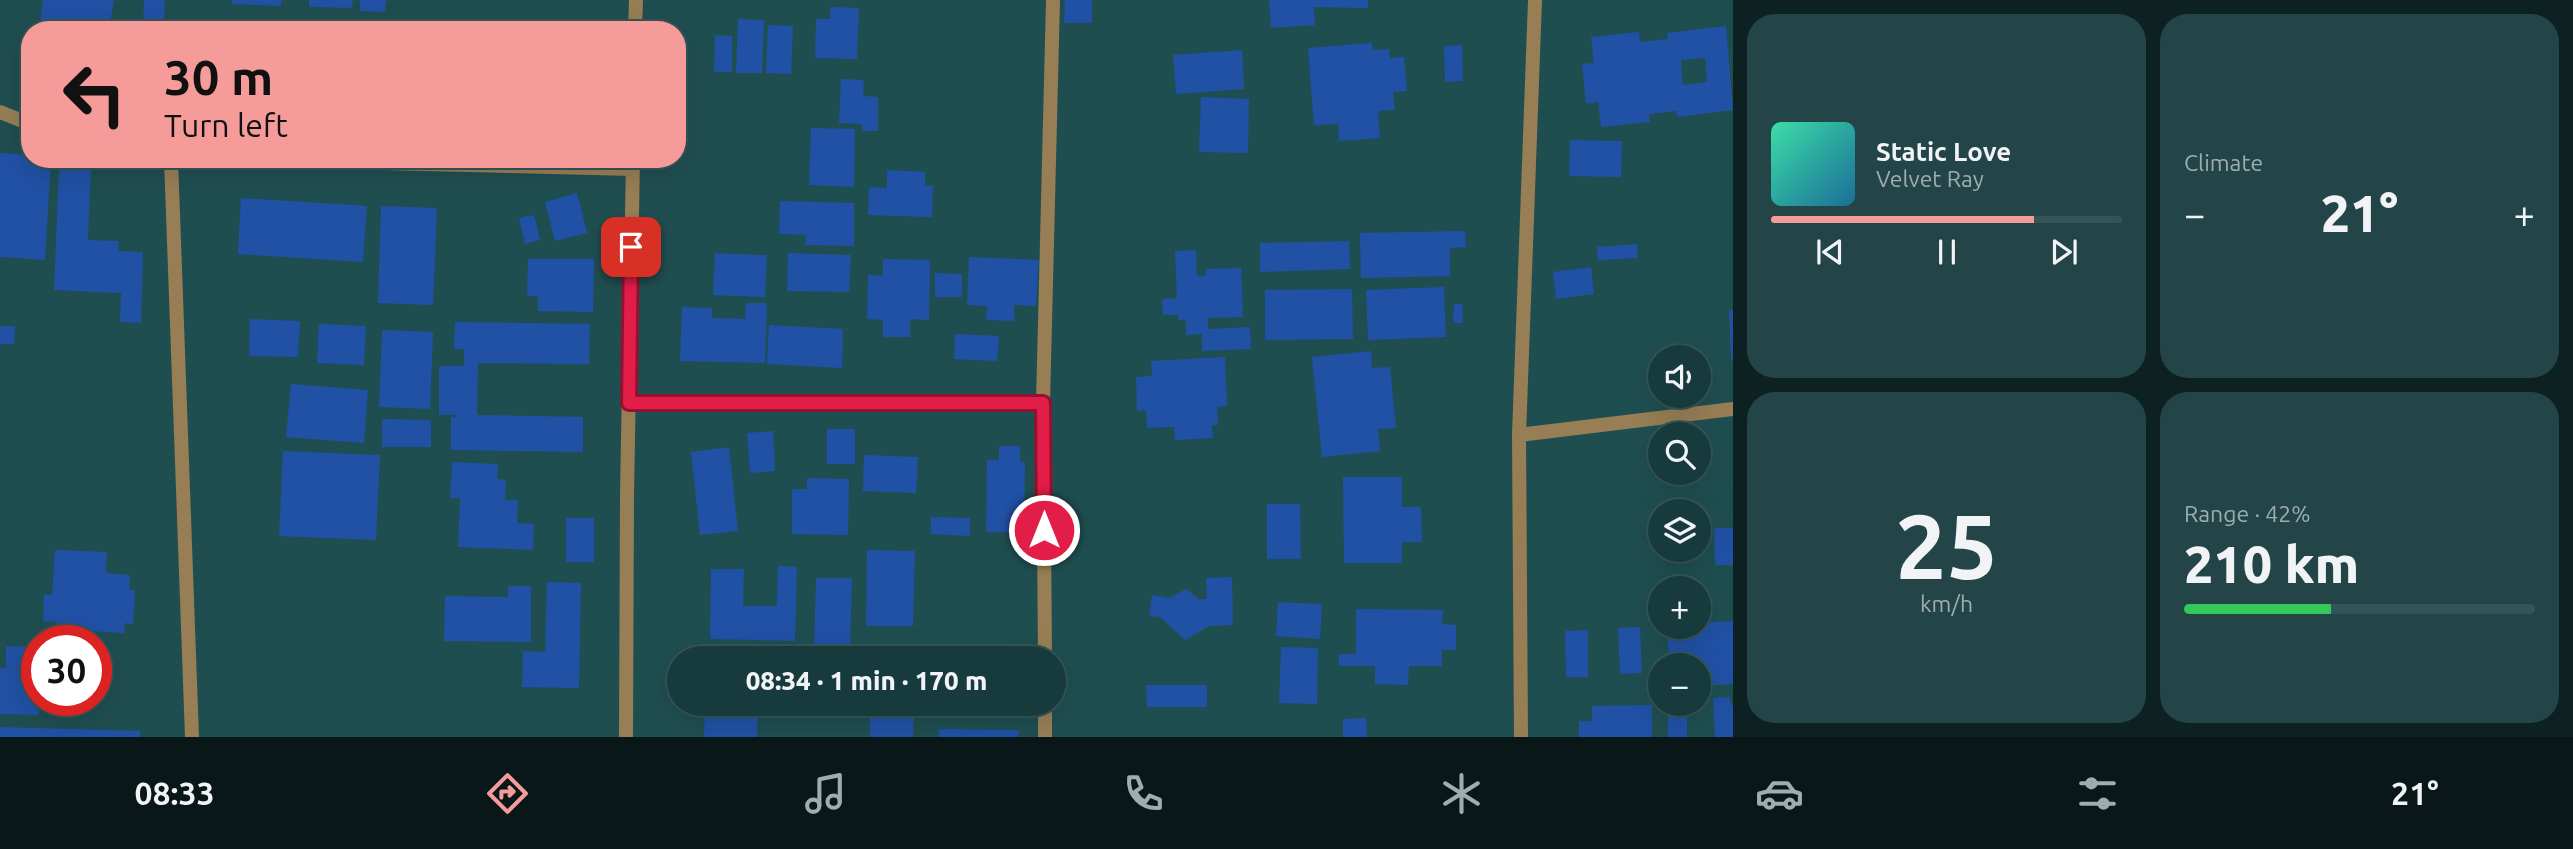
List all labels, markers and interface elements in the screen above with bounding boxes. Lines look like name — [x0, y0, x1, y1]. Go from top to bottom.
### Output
icon: left — [49, 49, 140, 140]
text: 30 m — [164, 49, 273, 104]
text: Turn left — [164, 107, 288, 143]
text: Static Love — [1876, 137, 2011, 166]
text: Climate — [2184, 150, 2263, 175]
text: Velvet Ray — [1876, 166, 1984, 191]
text: 21° — [2321, 184, 2398, 242]
text: − — [2184, 193, 2205, 235]
text: + — [2514, 193, 2535, 235]
pin — [601, 217, 661, 277]
icon: arrive — [612, 228, 650, 266]
icon: previous — [1811, 233, 1849, 271]
icon: pause — [1928, 233, 1966, 271]
icon: next — [2045, 233, 2083, 271]
map controls — [1648, 345, 1711, 716]
button: sound — [1648, 345, 1711, 408]
button: search — [1648, 422, 1711, 485]
position arrow — [1007, 493, 1081, 567]
text: 25 — [1895, 494, 1998, 596]
button: layers — [1648, 499, 1711, 562]
text: Range · 42% — [2184, 501, 2311, 526]
text: 210 km — [2184, 535, 2359, 593]
button: + — [1648, 576, 1711, 639]
text: km/h — [1920, 591, 1973, 616]
speed limit sign: 30 — [21, 625, 112, 716]
button: − — [1648, 653, 1711, 716]
text: 08:34 · 1 min · 170 m — [746, 666, 987, 695]
icon: directions — [483, 769, 532, 818]
icon: music — [801, 769, 850, 818]
icon: phone — [1119, 769, 1168, 818]
icon: climate — [1437, 769, 1486, 818]
icon: car — [1755, 769, 1804, 818]
icon: filters — [2073, 769, 2122, 818]
text: 08:33 — [134, 775, 215, 811]
text: 21° — [2391, 775, 2439, 811]

